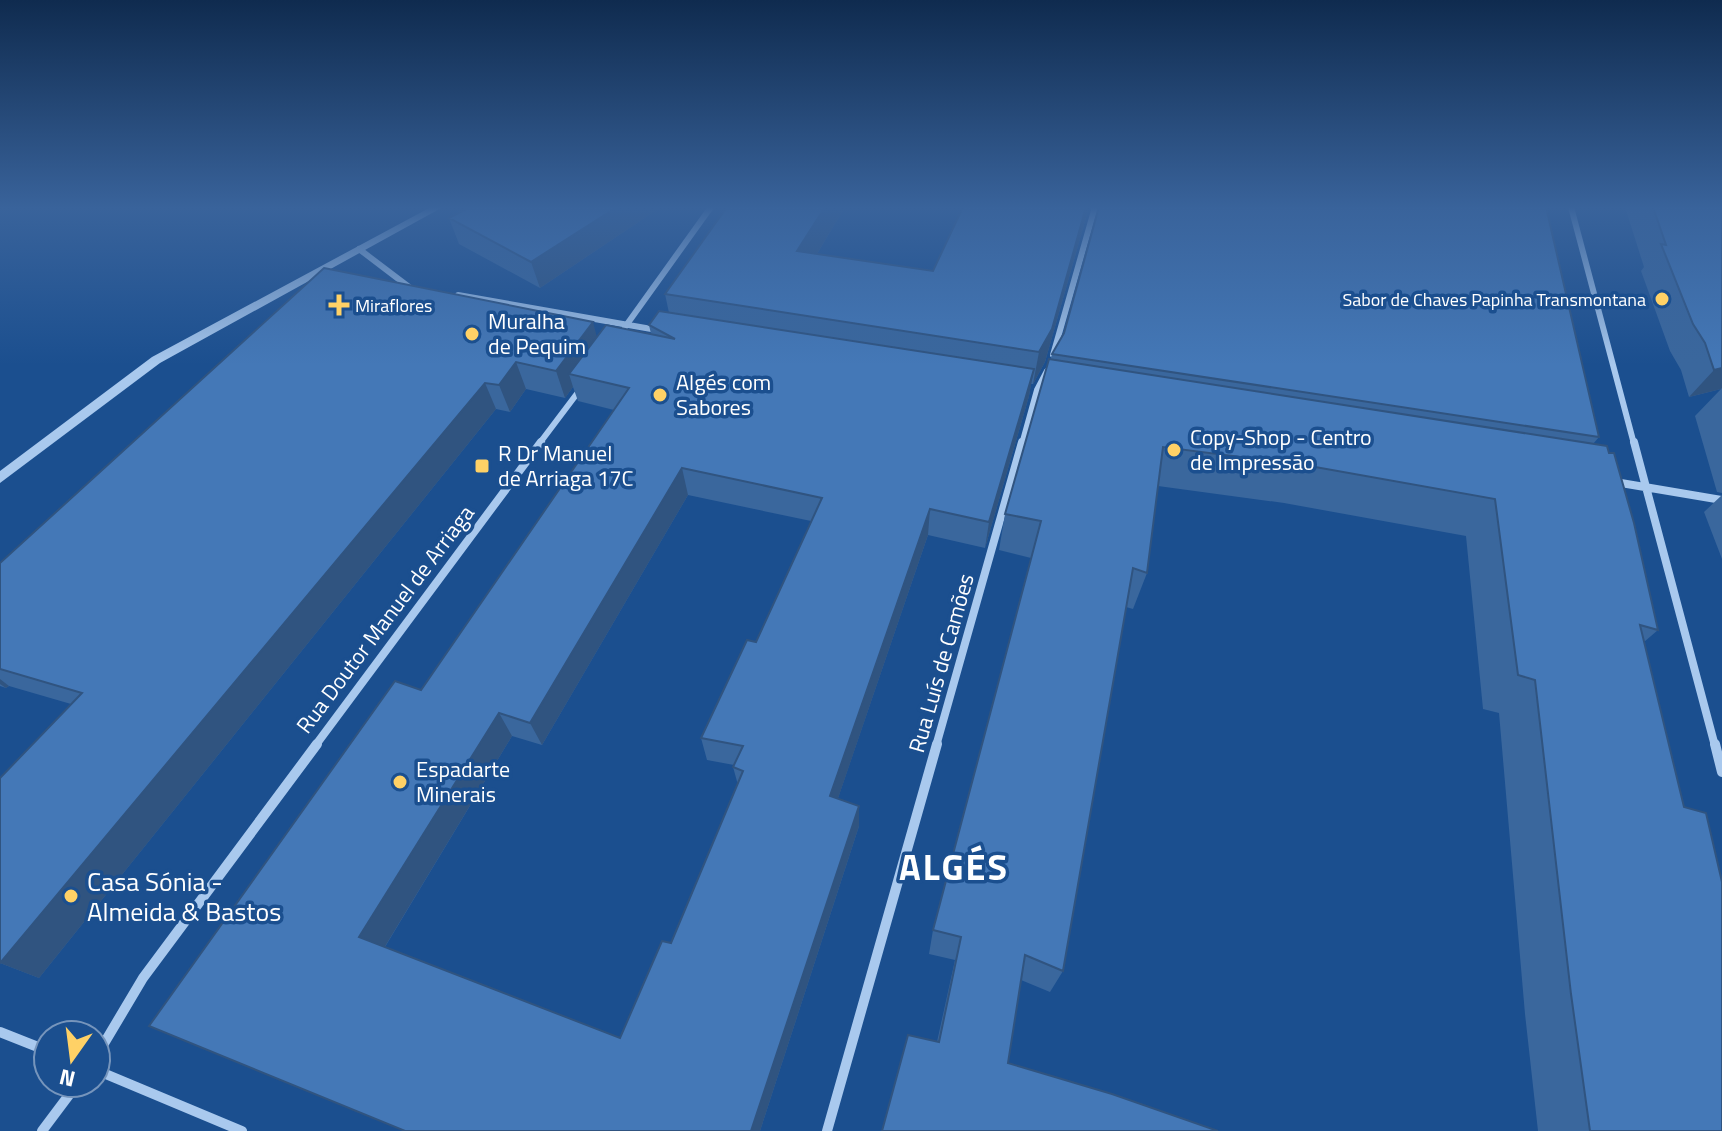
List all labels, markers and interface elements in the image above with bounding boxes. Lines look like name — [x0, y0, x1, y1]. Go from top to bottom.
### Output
place label: Sabor de Chaves Papinha Transmontana — [1342, 286, 1646, 313]
marker: Sabor de Chaves Papinha Transmontana — [1653, 290, 1671, 308]
place label: Miraflores — [355, 292, 432, 319]
marker: Miraflores — [330, 296, 348, 314]
place label: Muralha de Pequim — [488, 304, 586, 363]
marker: Muralha de Pequim — [463, 325, 481, 343]
place label: Algés com Sabores — [676, 365, 771, 424]
marker: Algés com Sabores — [651, 386, 669, 404]
place label: Copy-Shop - Centro de Impressão — [1190, 420, 1372, 479]
place label: R Dr Manuel de Arriaga 17C — [498, 436, 634, 495]
marker: Copy-Shop - Centro de Impressão — [1165, 441, 1183, 459]
marker: R Dr Manuel de Arriaga 17C — [473, 457, 491, 475]
street label: Rua Doutor Manuel de Arriaga — [288, 498, 482, 740]
street label: Rua Luís de Camões — [899, 569, 983, 757]
place label: Espadarte Minerais — [416, 752, 510, 811]
marker: Espadarte Minerais — [391, 773, 409, 791]
district label: ALGÉS — [899, 839, 1009, 894]
place label: Casa Sónia - Almeida & Bastos — [87, 862, 281, 931]
marker: Casa Sónia - Almeida & Bastos — [62, 887, 80, 905]
north arrow — [32, 1019, 112, 1099]
text: N — [56, 1060, 79, 1097]

